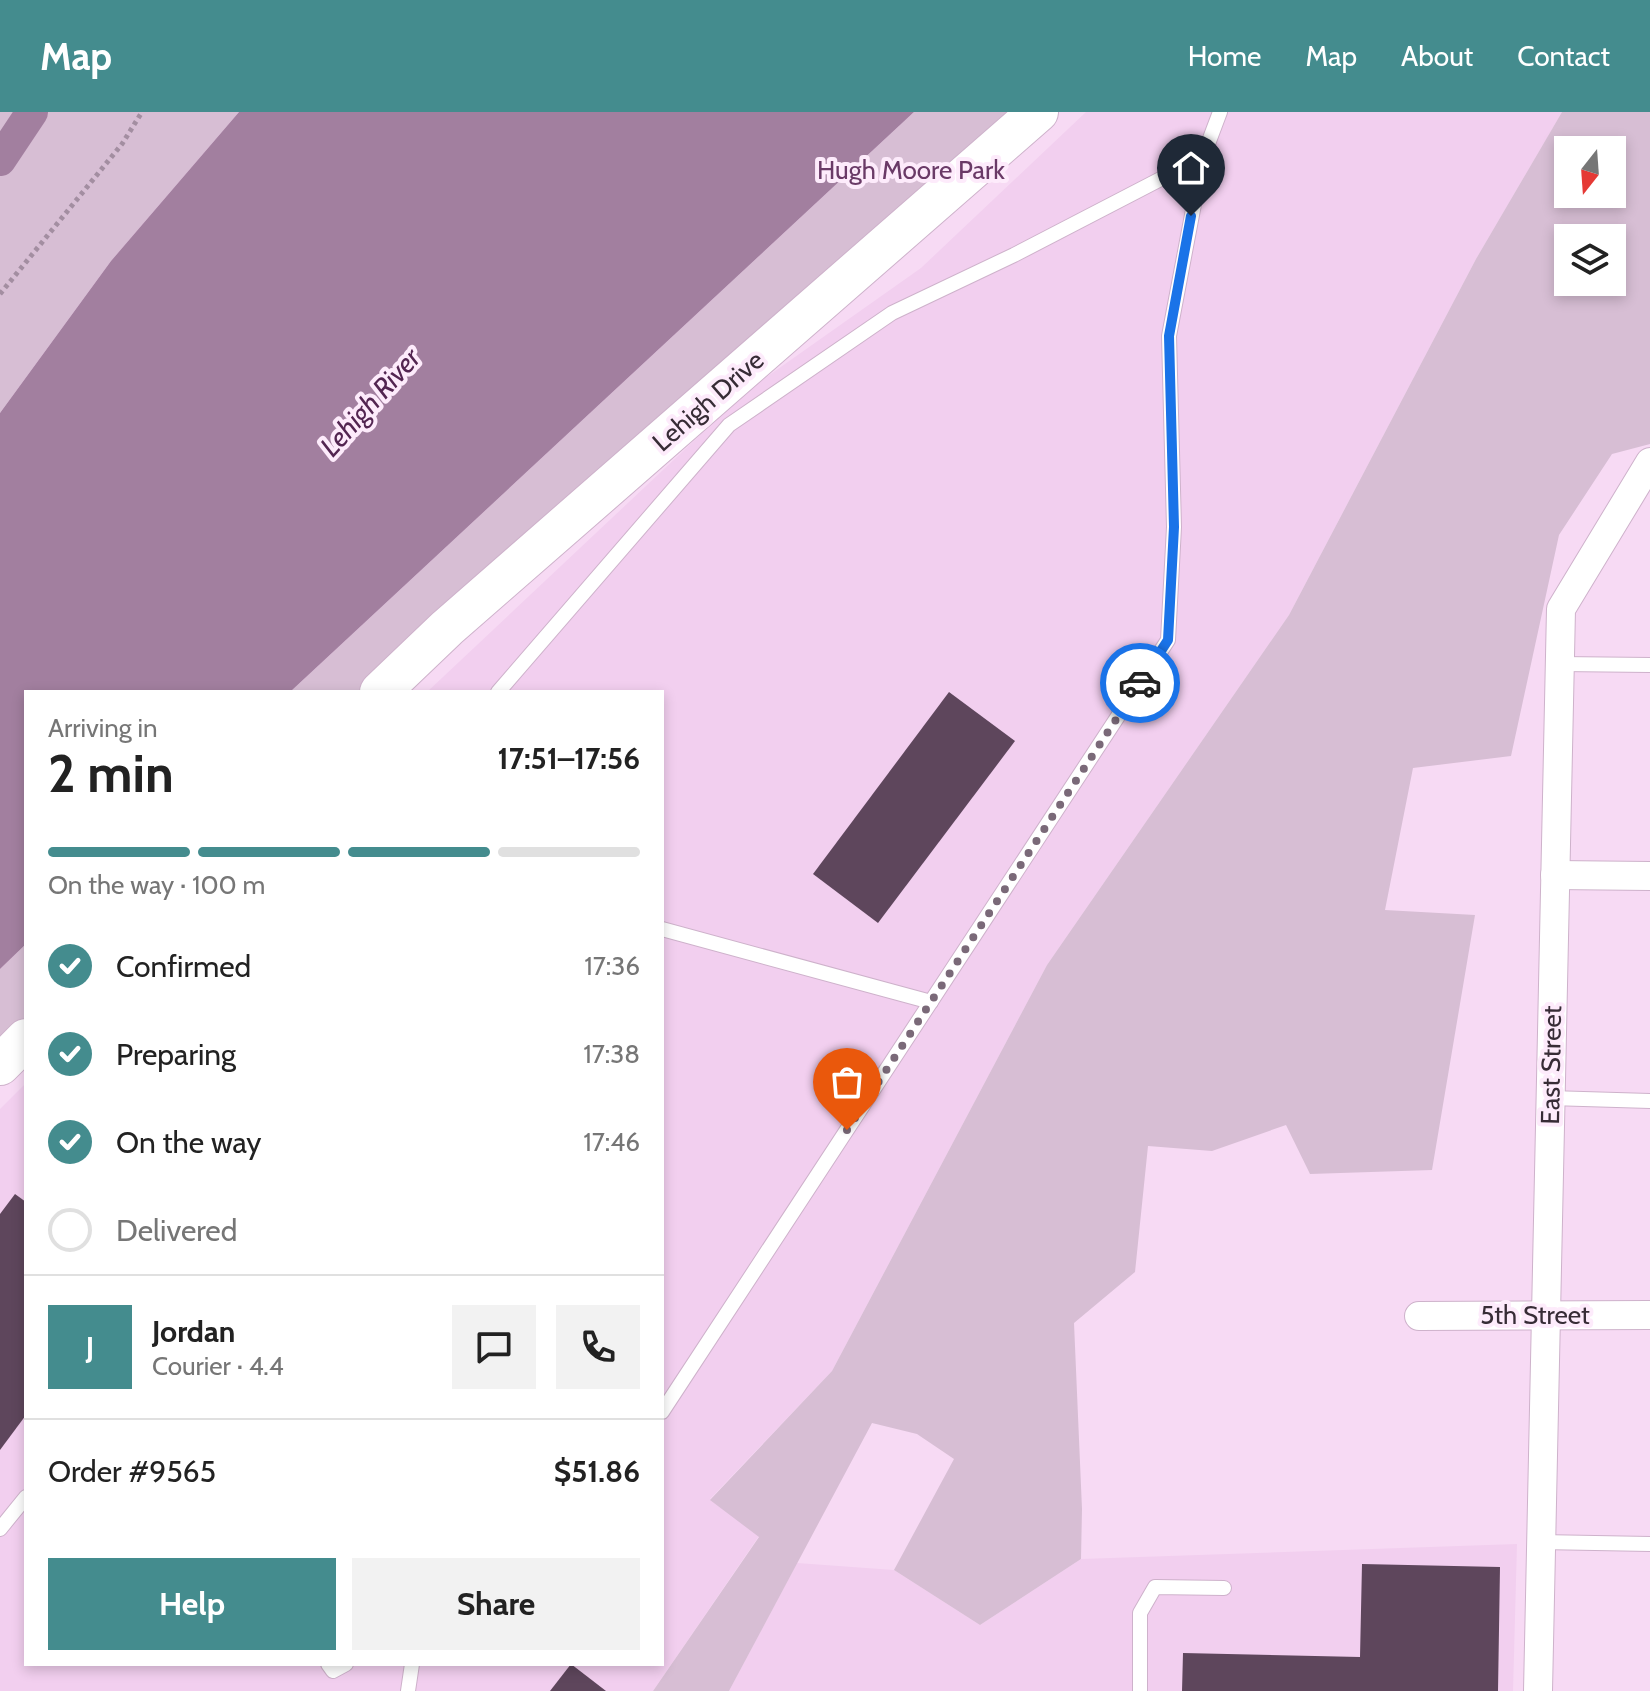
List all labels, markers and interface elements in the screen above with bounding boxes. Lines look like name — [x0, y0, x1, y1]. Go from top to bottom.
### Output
text: Map — [40, 33, 112, 80]
text: Home — [1188, 39, 1261, 73]
text: Map — [1305, 39, 1357, 73]
text: About — [1401, 39, 1473, 73]
text: Contact — [1517, 39, 1610, 73]
pin — [1157, 134, 1225, 216]
north arrow — [1554, 136, 1626, 208]
map controls — [1554, 136, 1626, 296]
icon: home — [1169, 146, 1213, 190]
park label: Hugh Moore Park — [817, 154, 1005, 186]
button: layers — [1554, 224, 1626, 296]
water label: Lehigh River — [313, 340, 428, 463]
street label: Lehigh Drive — [646, 344, 770, 458]
courier — [1100, 643, 1180, 723]
icon: car — [1118, 661, 1162, 705]
text: Arriving in — [48, 712, 158, 744]
text: 17:51–17:56 — [498, 740, 640, 777]
text: 2 min — [48, 742, 174, 805]
text: On the way · 100 m — [48, 869, 265, 901]
icon: check — [48, 944, 92, 988]
text: Confirmed — [116, 948, 251, 985]
text: 17:36 — [584, 950, 640, 982]
street label: East Street — [1534, 1005, 1568, 1125]
icon: check — [48, 1032, 92, 1076]
text: Preparing — [116, 1036, 236, 1073]
text: 17:38 — [583, 1038, 640, 1070]
pin — [813, 1048, 881, 1130]
icon: bag — [825, 1060, 869, 1104]
icon: check — [48, 1120, 92, 1164]
text: On the way — [116, 1124, 261, 1161]
text: 17:46 — [583, 1126, 640, 1158]
text: Delivered — [116, 1212, 237, 1249]
street label: 5th Street — [1480, 1299, 1590, 1331]
button: chat — [452, 1305, 536, 1389]
button: phone — [556, 1305, 640, 1389]
text: Jordan — [152, 1313, 235, 1350]
text: J — [86, 1329, 94, 1366]
text: Courier · 4.4 — [152, 1350, 284, 1382]
text: Order #9565 — [48, 1453, 216, 1490]
text: $51.86 — [554, 1453, 640, 1490]
button: Help — [48, 1558, 336, 1650]
button: Share — [352, 1558, 640, 1650]

